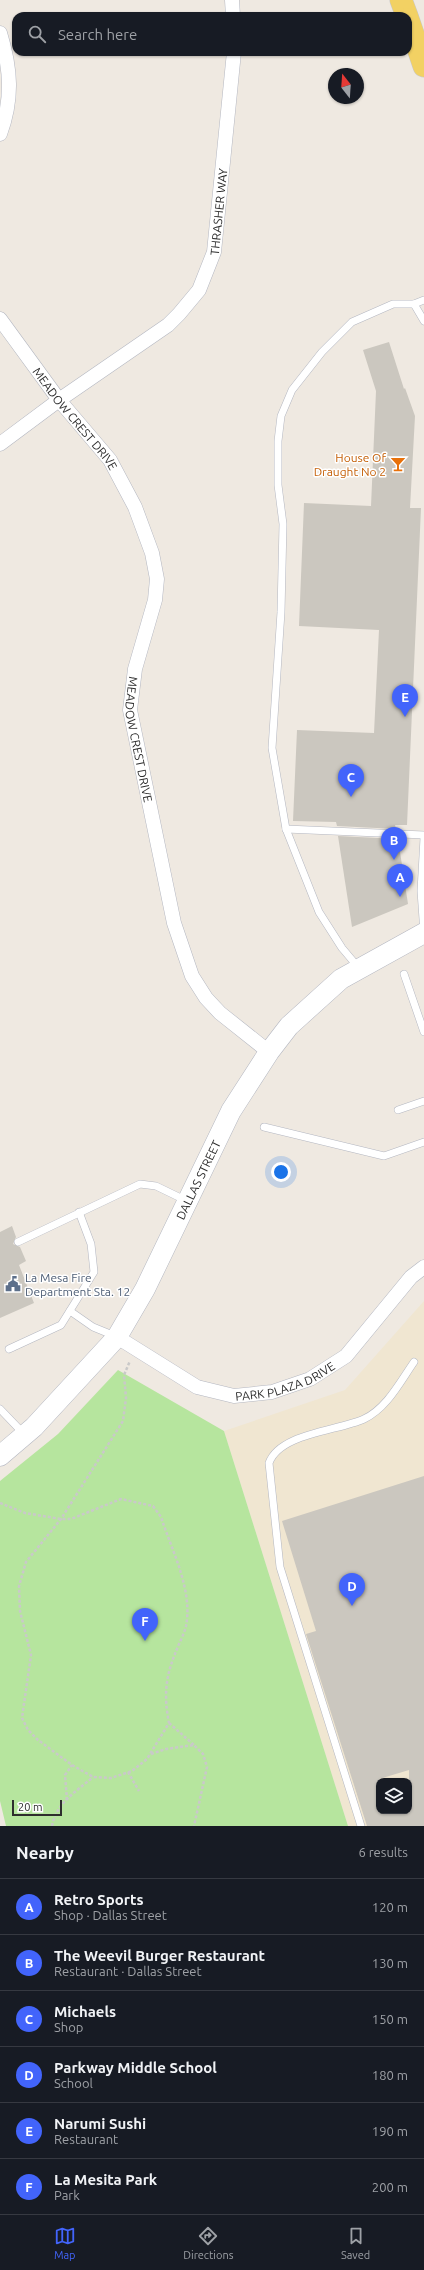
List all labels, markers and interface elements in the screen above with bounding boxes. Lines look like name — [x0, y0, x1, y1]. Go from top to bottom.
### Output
search box — [12, 12, 412, 56]
icon: search — [26, 23, 48, 45]
text: Search here — [58, 26, 137, 43]
north arrow — [328, 68, 364, 104]
street label: THRASHER WAY — [207, 168, 229, 256]
street label: MEADOW CREST DRIVE — [31, 365, 120, 472]
place label: House Of Draught No 2 — [314, 451, 386, 478]
bar icon: House Of Draught No 2 — [389, 455, 407, 473]
street label: MEADOW CREST DRIVE — [124, 676, 155, 803]
pin: E — [392, 684, 418, 717]
pin: C — [338, 764, 364, 797]
pin: B — [381, 827, 407, 860]
pin: A — [387, 864, 413, 897]
street label: DALLAS STREET — [173, 1138, 223, 1221]
your location — [271, 1162, 291, 1182]
place label: La Mesa Fire Department Sta. 12 — [25, 1271, 130, 1298]
public building icon: La Mesa Fire Department Sta. 12 — [4, 1275, 22, 1293]
street label: PARK PLAZA DRIVE — [235, 1359, 337, 1402]
pin: D — [339, 1573, 365, 1606]
pin: F — [132, 1608, 158, 1641]
map controls — [376, 1778, 412, 1814]
button: layers — [376, 1778, 412, 1814]
scale bar — [12, 1798, 62, 1817]
text: 20 m — [18, 1801, 42, 1813]
text: Nearby — [16, 1843, 74, 1862]
text: 6 results — [358, 1845, 408, 1859]
text: Retro Sports — [54, 1891, 144, 1908]
text: A — [24, 1900, 34, 1914]
text: 120 m — [372, 1900, 408, 1914]
text: Shop · Dallas Street — [54, 1908, 167, 1922]
text: The Weevil Burger Restaurant — [54, 1947, 265, 1964]
text: B — [25, 1956, 33, 1970]
text: 130 m — [372, 1956, 408, 1970]
text: Restaurant · Dallas Street — [54, 1964, 202, 1978]
text: Michaels — [54, 2003, 116, 2020]
text: C — [25, 2012, 33, 2026]
text: 150 m — [372, 2012, 408, 2026]
text: Shop — [54, 2020, 83, 2034]
text: Parkway Middle School — [54, 2059, 217, 2076]
text: D — [24, 2068, 34, 2082]
text: 180 m — [372, 2068, 408, 2082]
text: School — [54, 2076, 93, 2090]
text: Narumi Sushi — [54, 2115, 146, 2132]
text: E — [25, 2124, 33, 2138]
text: 190 m — [372, 2124, 408, 2138]
text: Restaurant — [54, 2132, 118, 2146]
text: La Mesita Park — [54, 2171, 157, 2188]
text: F — [25, 2180, 33, 2194]
text: 200 m — [372, 2180, 408, 2194]
text: Park — [54, 2188, 80, 2202]
tab: Map — [54, 2225, 76, 2261]
tab: Directions — [183, 2225, 233, 2261]
tab: Saved — [341, 2225, 370, 2261]

